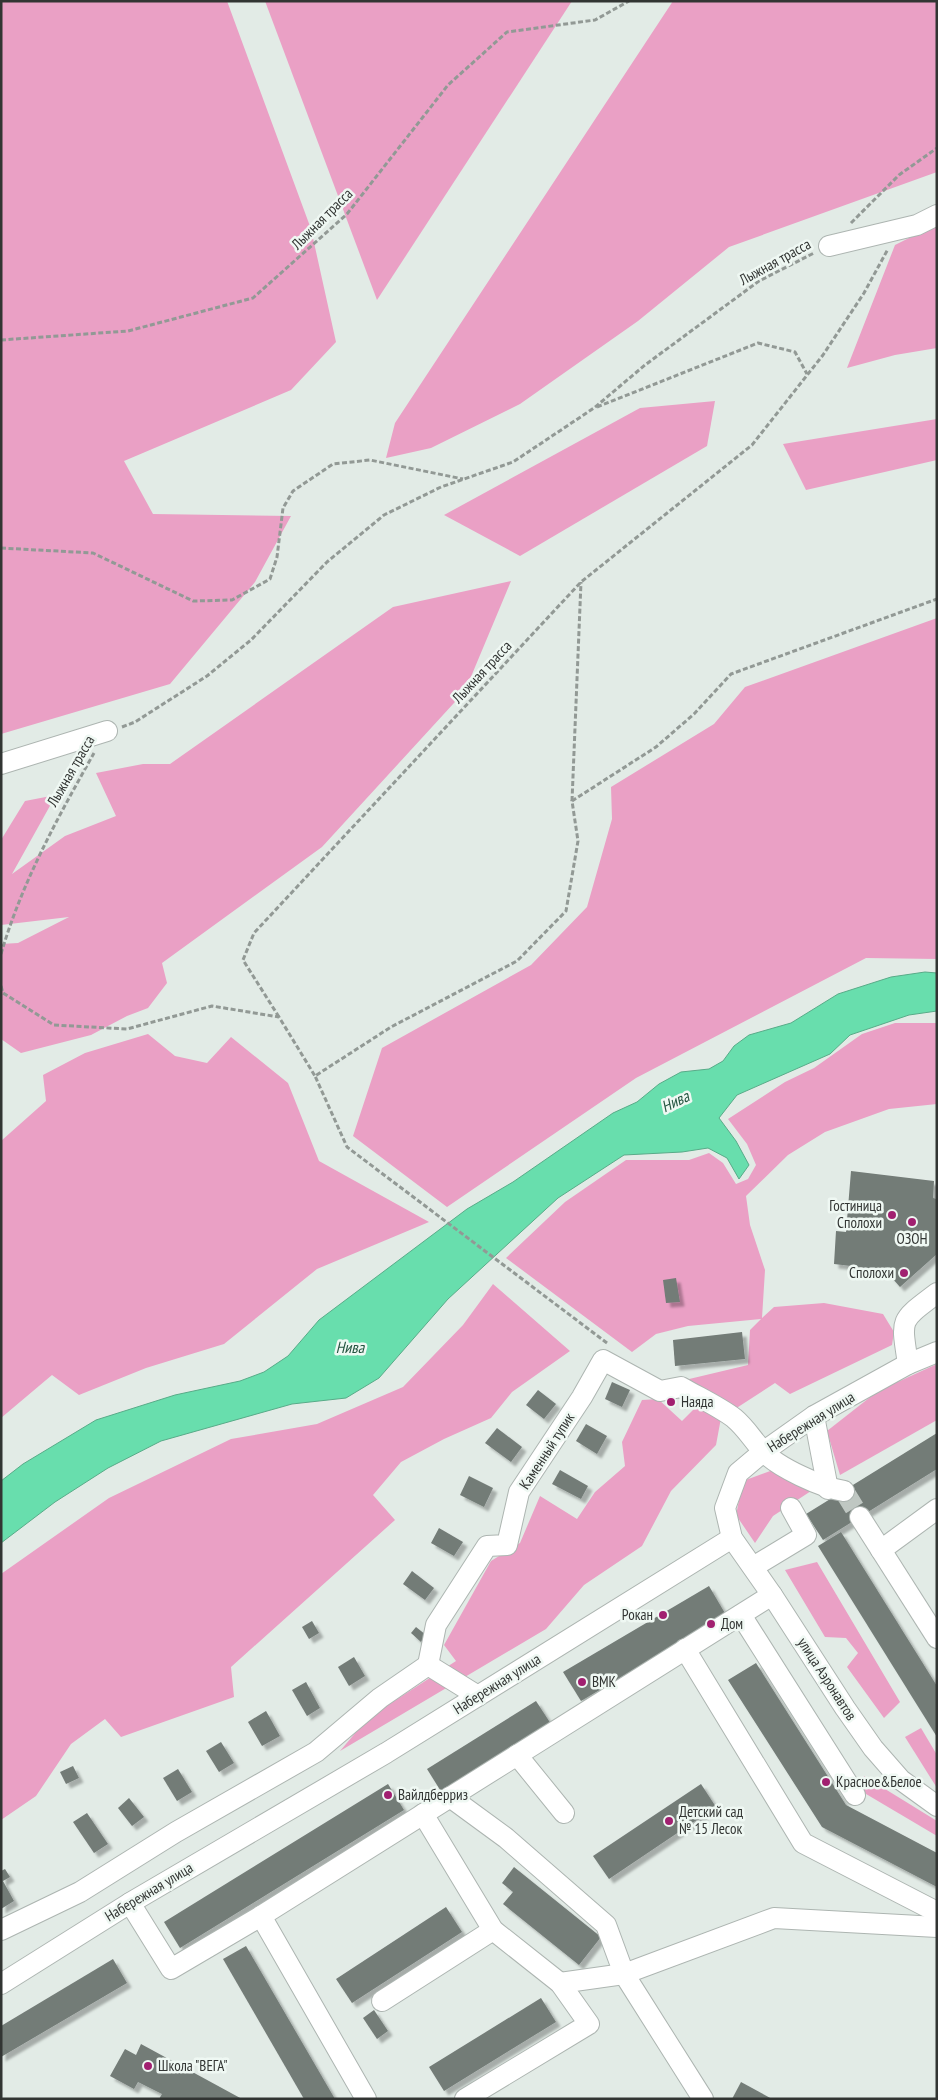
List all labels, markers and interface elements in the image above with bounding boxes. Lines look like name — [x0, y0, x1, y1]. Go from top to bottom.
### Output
street label: Лыжная трасса — [286, 184, 356, 254]
street label: Лыжная трасса — [735, 234, 814, 289]
street label: Лыжная трасса — [447, 636, 515, 708]
street label: Лыжная трасса — [42, 732, 99, 811]
water label: Нива — [658, 1085, 694, 1116]
place label: Гостиница Сполохи — [829, 1196, 882, 1232]
marker: Гостиница Сполохи — [886, 1209, 898, 1221]
marker: ОЗОН — [906, 1216, 918, 1228]
place label: ОЗОН — [896, 1229, 928, 1248]
place label: Сполохи — [849, 1263, 894, 1282]
marker: Сполохи — [898, 1267, 910, 1279]
water label: Нива — [336, 1337, 366, 1357]
street label: Набережная улица — [763, 1387, 858, 1456]
place label: Наяда — [681, 1392, 713, 1411]
marker: Наяда — [665, 1396, 677, 1408]
street label: Каменный тупик — [515, 1409, 578, 1493]
place label: Рокан — [622, 1605, 653, 1624]
marker: Рокан — [657, 1609, 669, 1621]
place label: Дом — [721, 1614, 743, 1633]
marker: Дом — [705, 1618, 717, 1630]
street label: улица Аэронавтов — [794, 1634, 861, 1724]
street label: Набережная улица — [449, 1649, 544, 1718]
place label: ВМК — [592, 1672, 617, 1691]
marker: ВМК — [576, 1676, 588, 1688]
place label: Красное&Белое — [836, 1772, 922, 1791]
marker: Красное&Белое — [820, 1776, 832, 1788]
place label: Вайлдберриз — [398, 1785, 468, 1804]
marker: Вайлдберриз — [382, 1789, 394, 1801]
place label: Детский сад № 15 Лесок — [679, 1802, 744, 1838]
marker: Детский сад № 15 Лесок — [663, 1815, 675, 1827]
street label: Набережная улица — [101, 1858, 196, 1925]
place label: Школа "ВЕГА" — [158, 2056, 228, 2075]
marker: Школа "ВЕГА" — [142, 2060, 154, 2072]

